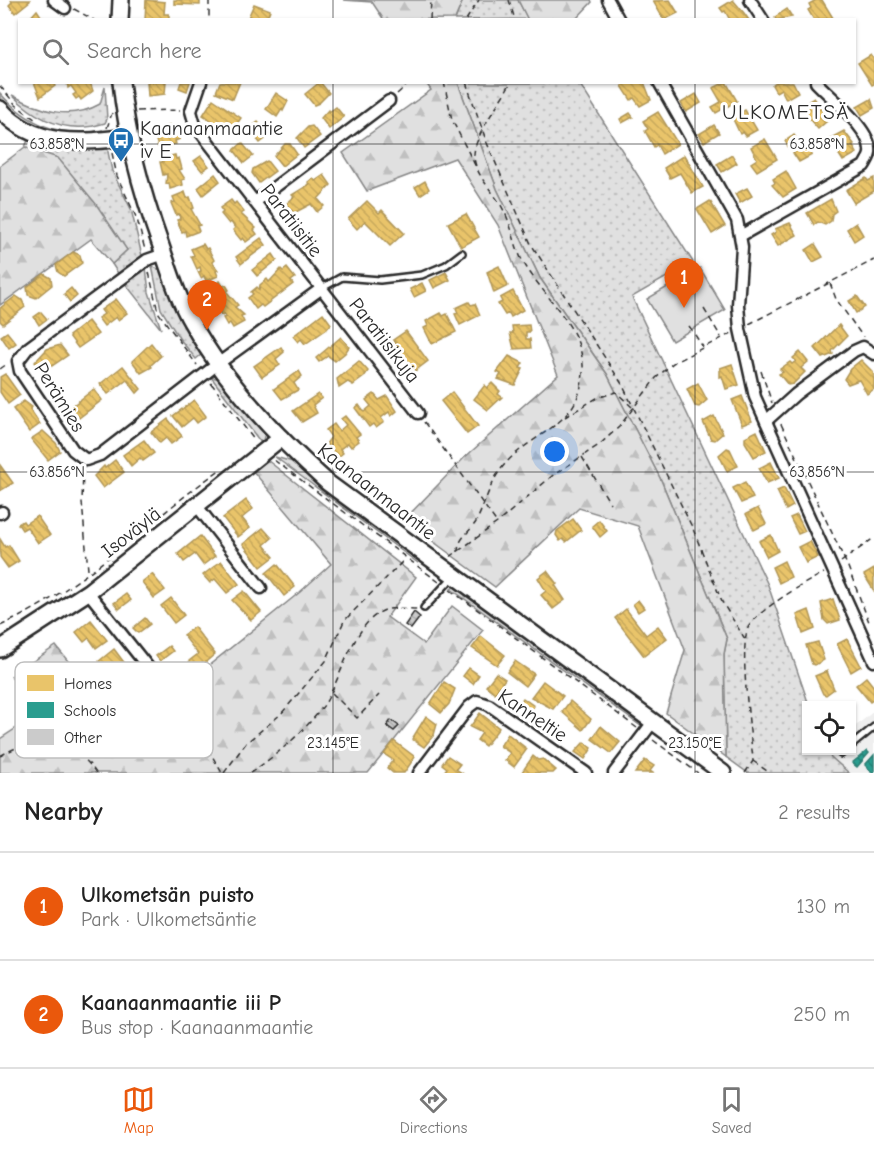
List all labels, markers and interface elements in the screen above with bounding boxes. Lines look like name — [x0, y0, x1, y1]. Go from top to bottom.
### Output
search box — [18, 18, 856, 84]
icon: search — [39, 35, 72, 68]
text: Search here — [87, 38, 202, 64]
district label: ULKOMETSÄ — [722, 100, 850, 124]
place label: Kaanaanmaantie iv E — [140, 117, 283, 163]
bus stop icon: Kaanaanmaantie iv E — [106, 125, 136, 163]
text: 63.858°N — [29, 135, 85, 153]
text: 63.858°N — [789, 135, 845, 153]
street label: Paratiisitie — [256, 179, 327, 261]
pin: 1 — [664, 258, 704, 308]
pin: 2 — [188, 280, 226, 330]
street label: Paratiisikuja — [344, 293, 425, 387]
street label: Perämies — [29, 358, 90, 436]
your location — [540, 437, 569, 466]
street label: Kaanaanmaantie — [313, 438, 440, 545]
text: 63.856°N — [29, 463, 85, 481]
text: 63.856°N — [789, 463, 845, 481]
street label: Isoväylä — [97, 502, 165, 563]
legend — [15, 662, 213, 758]
text: Homes — [64, 675, 112, 693]
street label: Kanneltie — [494, 684, 572, 747]
map controls — [802, 701, 856, 755]
button: locate — [802, 701, 856, 755]
text: Schools — [64, 702, 117, 720]
text: Other — [64, 729, 102, 747]
text: 23.145°E — [307, 734, 359, 752]
text: 23.150°E — [668, 734, 722, 752]
text: Nearby — [24, 797, 103, 827]
text: 2 results — [778, 801, 850, 824]
text: Ulkometsän puisto — [81, 882, 254, 908]
text: 1 — [40, 895, 47, 918]
text: 130 m — [797, 895, 850, 918]
text: Park · Ulkometsäntie — [81, 908, 256, 931]
text: Kaanaanmaantie iii P — [81, 990, 281, 1016]
text: 2 — [39, 1003, 48, 1026]
text: 250 m — [793, 1003, 850, 1026]
text: Bus stop · Kaanaanmaantie — [81, 1016, 313, 1039]
tab: Map — [122, 1083, 155, 1137]
tab: Directions — [400, 1083, 467, 1137]
tab: Saved — [712, 1083, 752, 1137]

